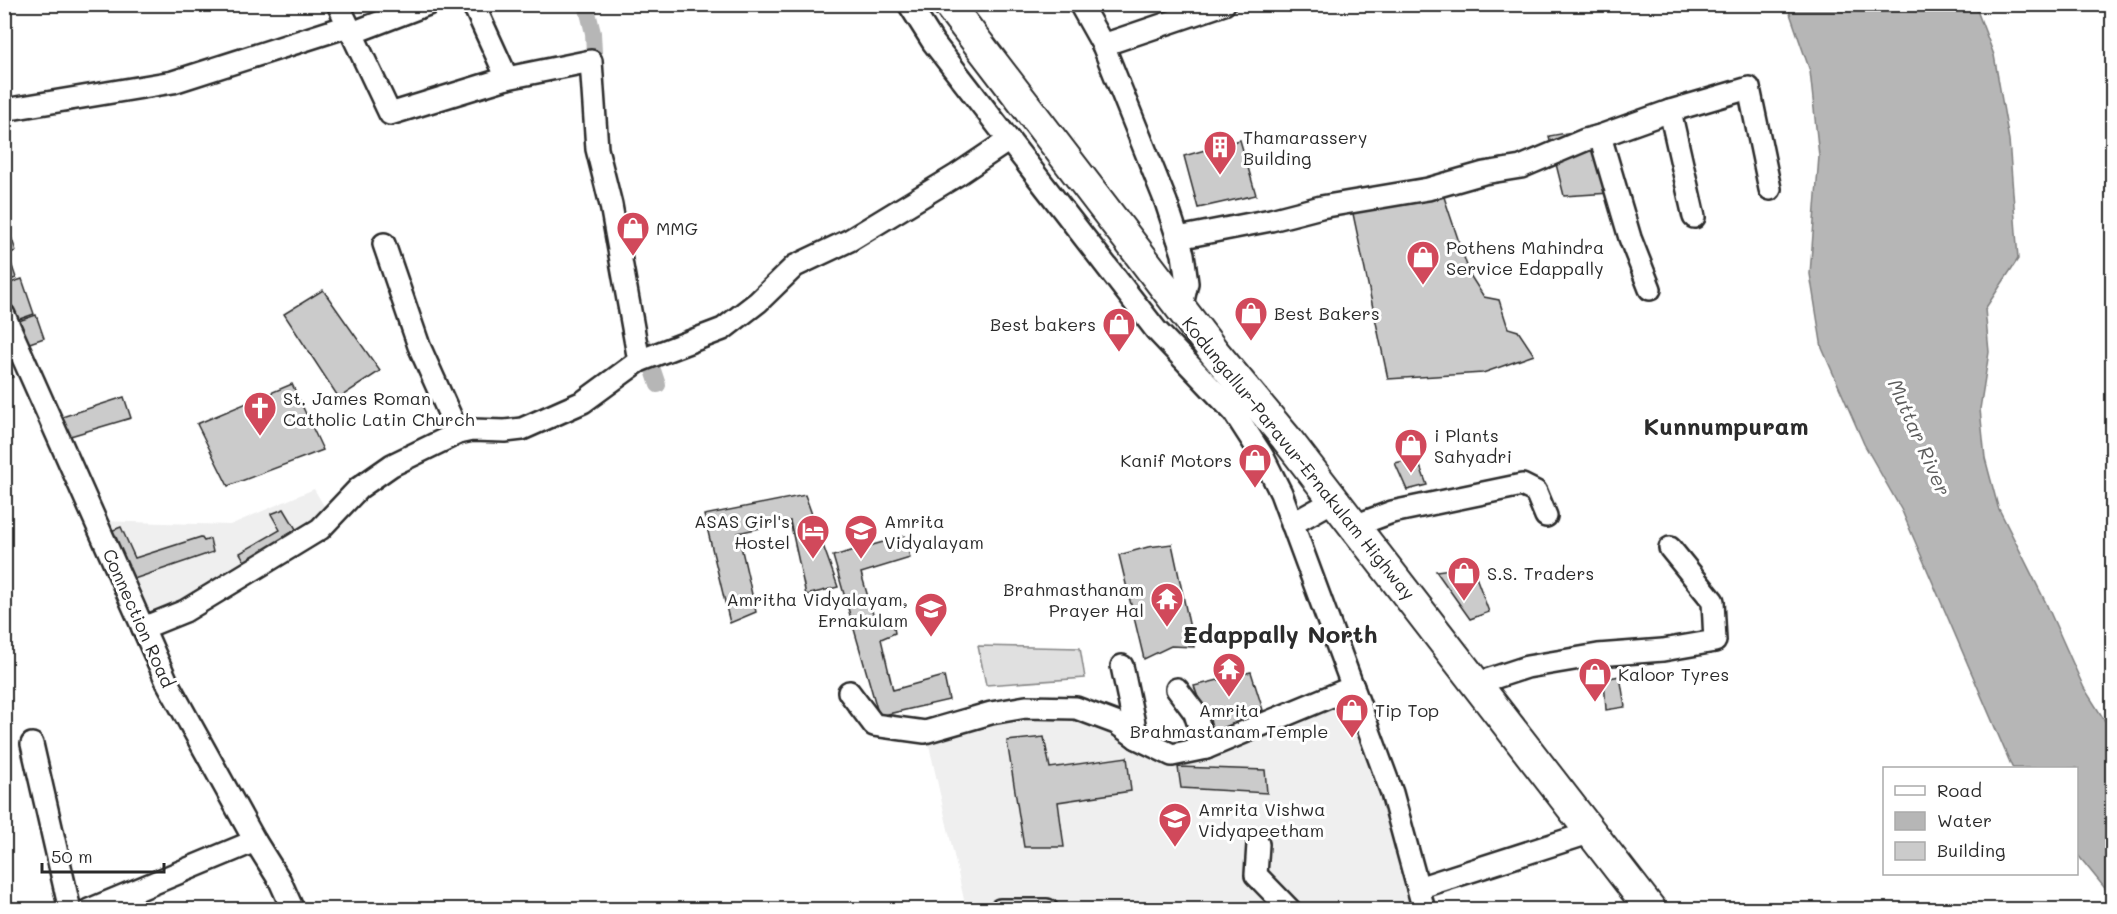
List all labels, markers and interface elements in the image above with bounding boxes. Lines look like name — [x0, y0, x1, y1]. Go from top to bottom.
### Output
place label: Thamarassery Building — [1243, 125, 1367, 170]
building icon: Thamarassery Building — [1202, 129, 1238, 176]
shop icon: MMG — [615, 210, 651, 257]
place label: MMG — [656, 216, 698, 240]
place label: Pothens Mahindra Service Edappally — [1446, 235, 1604, 280]
shop icon: Pothens Mahindra Service Edappally — [1405, 239, 1441, 286]
shop icon: Best Bakers — [1233, 295, 1269, 342]
place label: Best Bakers — [1274, 301, 1380, 325]
shop icon: Best bakers — [1101, 306, 1137, 353]
street label: Kodungallur-Paravur-Ernakulam Highway — [1177, 311, 1421, 605]
place label: Best bakers — [990, 312, 1096, 336]
water label: Muttar River — [1883, 374, 1957, 500]
place label: St. James Roman Catholic Latin Church — [283, 386, 475, 431]
church icon: St. James Roman Catholic Latin Church — [242, 390, 278, 437]
district label: Kunnumpuram — [1643, 410, 1809, 441]
place label: i Plants Sahyadri — [1434, 423, 1512, 468]
shop icon: i Plants Sahyadri — [1393, 427, 1429, 474]
shop icon: Kanif Motors — [1237, 442, 1273, 489]
place label: Kanif Motors — [1120, 448, 1232, 472]
place label: ASAS Girl's Hostel — [694, 509, 790, 554]
place label: Amrita Vidyalayam — [884, 509, 984, 554]
hotel icon: ASAS Girl's Hostel — [795, 513, 831, 560]
school or university icon: Amrita Vidyalayam — [843, 513, 879, 560]
street label: Connection Road — [98, 545, 180, 691]
shop icon: S.S. Traders — [1446, 555, 1482, 602]
place label: S.S. Traders — [1487, 561, 1594, 585]
place label: Brahmasthanam Prayer Hal — [1003, 577, 1144, 622]
temple icon: Brahmasthanam Prayer Hal — [1149, 581, 1185, 628]
place label: Amritha Vidyalayam, Ernakulam — [726, 587, 908, 632]
school or university icon: Amritha Vidyalayam, Ernakulam — [913, 591, 949, 638]
district label: Edappally North — [1183, 618, 1377, 649]
temple icon: Amrita Brahmastanam Temple — [1211, 651, 1247, 698]
shop icon: Kaloor Tyres — [1577, 656, 1613, 703]
place label: Kaloor Tyres — [1618, 662, 1729, 686]
shop icon: Tip Top — [1334, 692, 1370, 739]
place label: Amrita Brahmastanam Temple — [1130, 698, 1328, 743]
place label: Tip Top — [1375, 698, 1439, 722]
legend — [1883, 767, 2078, 875]
text: Road — [1937, 778, 1982, 802]
place label: Amrita Vishwa Vidyapeetham — [1198, 797, 1325, 842]
school or university icon: Amrita Vishwa Vidyapeetham — [1157, 801, 1193, 848]
text: Water — [1937, 808, 1992, 832]
scale bar — [42, 836, 164, 874]
text: Building — [1937, 838, 2005, 862]
text: 50 m — [51, 844, 93, 868]

